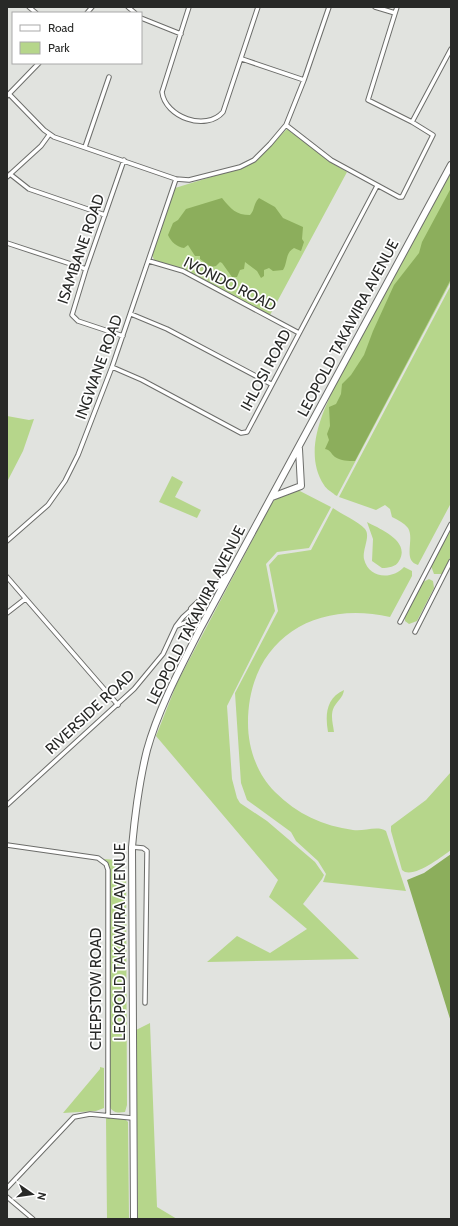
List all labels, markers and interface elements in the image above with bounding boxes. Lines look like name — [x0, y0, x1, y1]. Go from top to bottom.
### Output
legend — [12, 12, 142, 64]
text: Road — [48, 20, 74, 35]
text: Park — [48, 40, 70, 55]
street label: ISAMBANE ROAD — [54, 192, 108, 306]
street label: LEOPOLD TAKAWIRA AVENUE — [294, 236, 402, 420]
street label: IVONDO ROAD — [181, 253, 279, 315]
street label: INGWANE ROAD — [72, 312, 126, 422]
street label: IHLOSI ROAD — [237, 326, 295, 414]
street label: LEOPOLD TAKAWIRA AVENUE — [143, 523, 249, 707]
street label: RIVERSIDE ROAD — [42, 666, 138, 758]
street label: LEOPOLD TAKAWIRA AVENUE — [111, 843, 129, 1041]
street label: CHEPSTOW ROAD — [87, 928, 105, 1050]
north arrow — [12, 1174, 52, 1214]
text: N — [34, 1191, 49, 1202]

